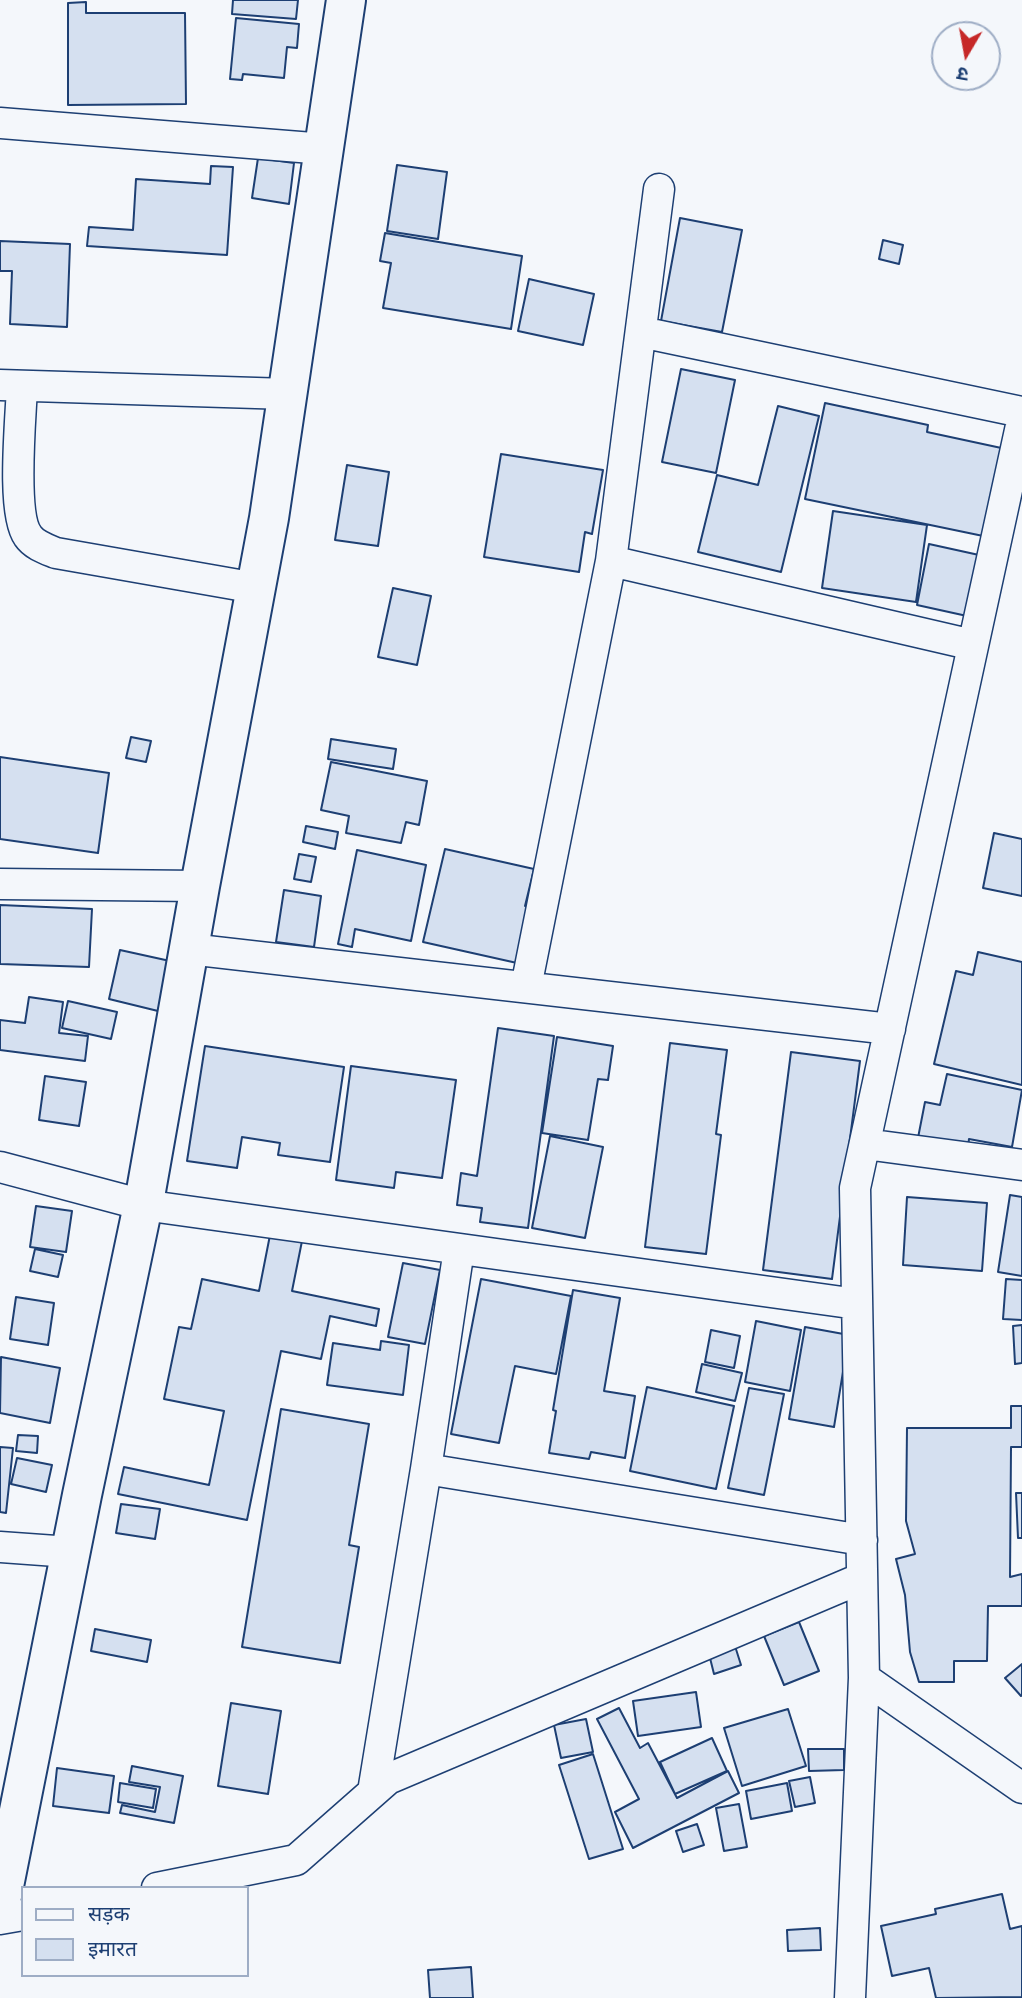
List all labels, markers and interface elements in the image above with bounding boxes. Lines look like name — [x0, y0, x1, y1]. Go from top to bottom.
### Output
north arrow — [931, 21, 1001, 91]
text: उ — [955, 63, 970, 87]
legend — [21, 1886, 248, 1977]
text: सड़क — [88, 1900, 130, 1925]
text: इमारत — [88, 1935, 137, 1960]

